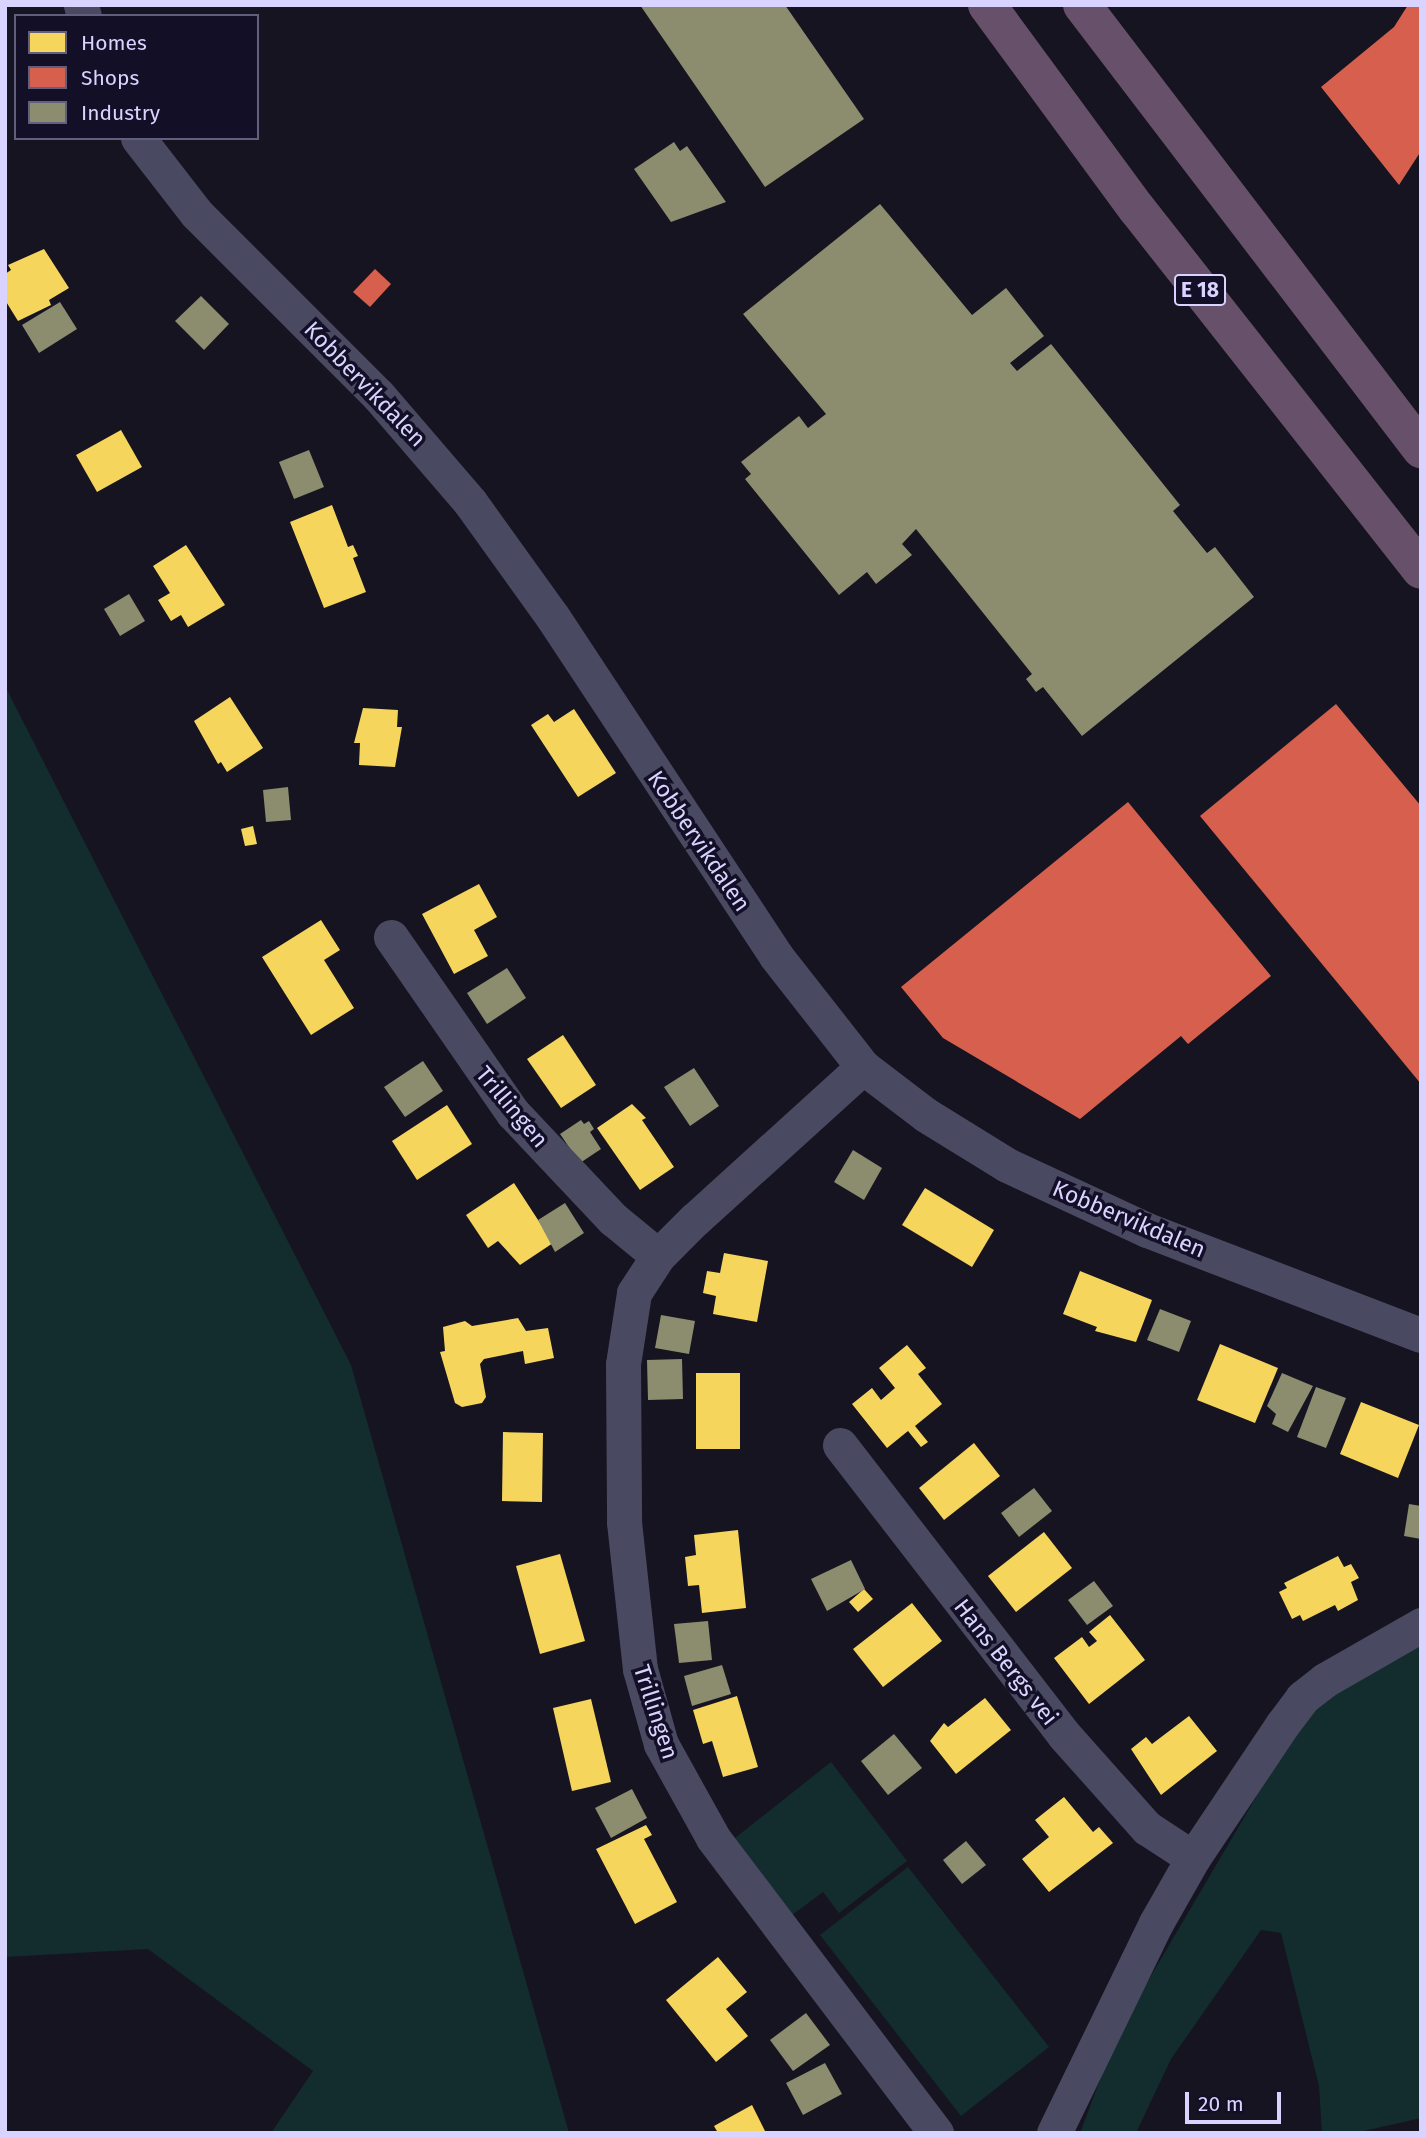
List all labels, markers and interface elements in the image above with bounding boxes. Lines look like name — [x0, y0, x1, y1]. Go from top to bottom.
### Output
legend — [14, 14, 259, 140]
text: Homes — [81, 30, 147, 56]
text: Shops — [81, 65, 139, 91]
text: Industry — [81, 100, 160, 126]
road number: E 18 — [1174, 272, 1226, 308]
street label: Kobbervikdalen — [298, 316, 432, 452]
street label: Kobbervikdalen — [642, 766, 756, 916]
street label: Trillingen — [470, 1061, 554, 1153]
street label: Kobbervikdalen — [1048, 1174, 1210, 1264]
street label: Hans Bergs vei — [948, 1593, 1064, 1731]
street label: Trillingen — [628, 1661, 684, 1763]
scale bar — [1188, 2078, 1284, 2122]
text: 20 m — [1198, 2091, 1244, 2117]

